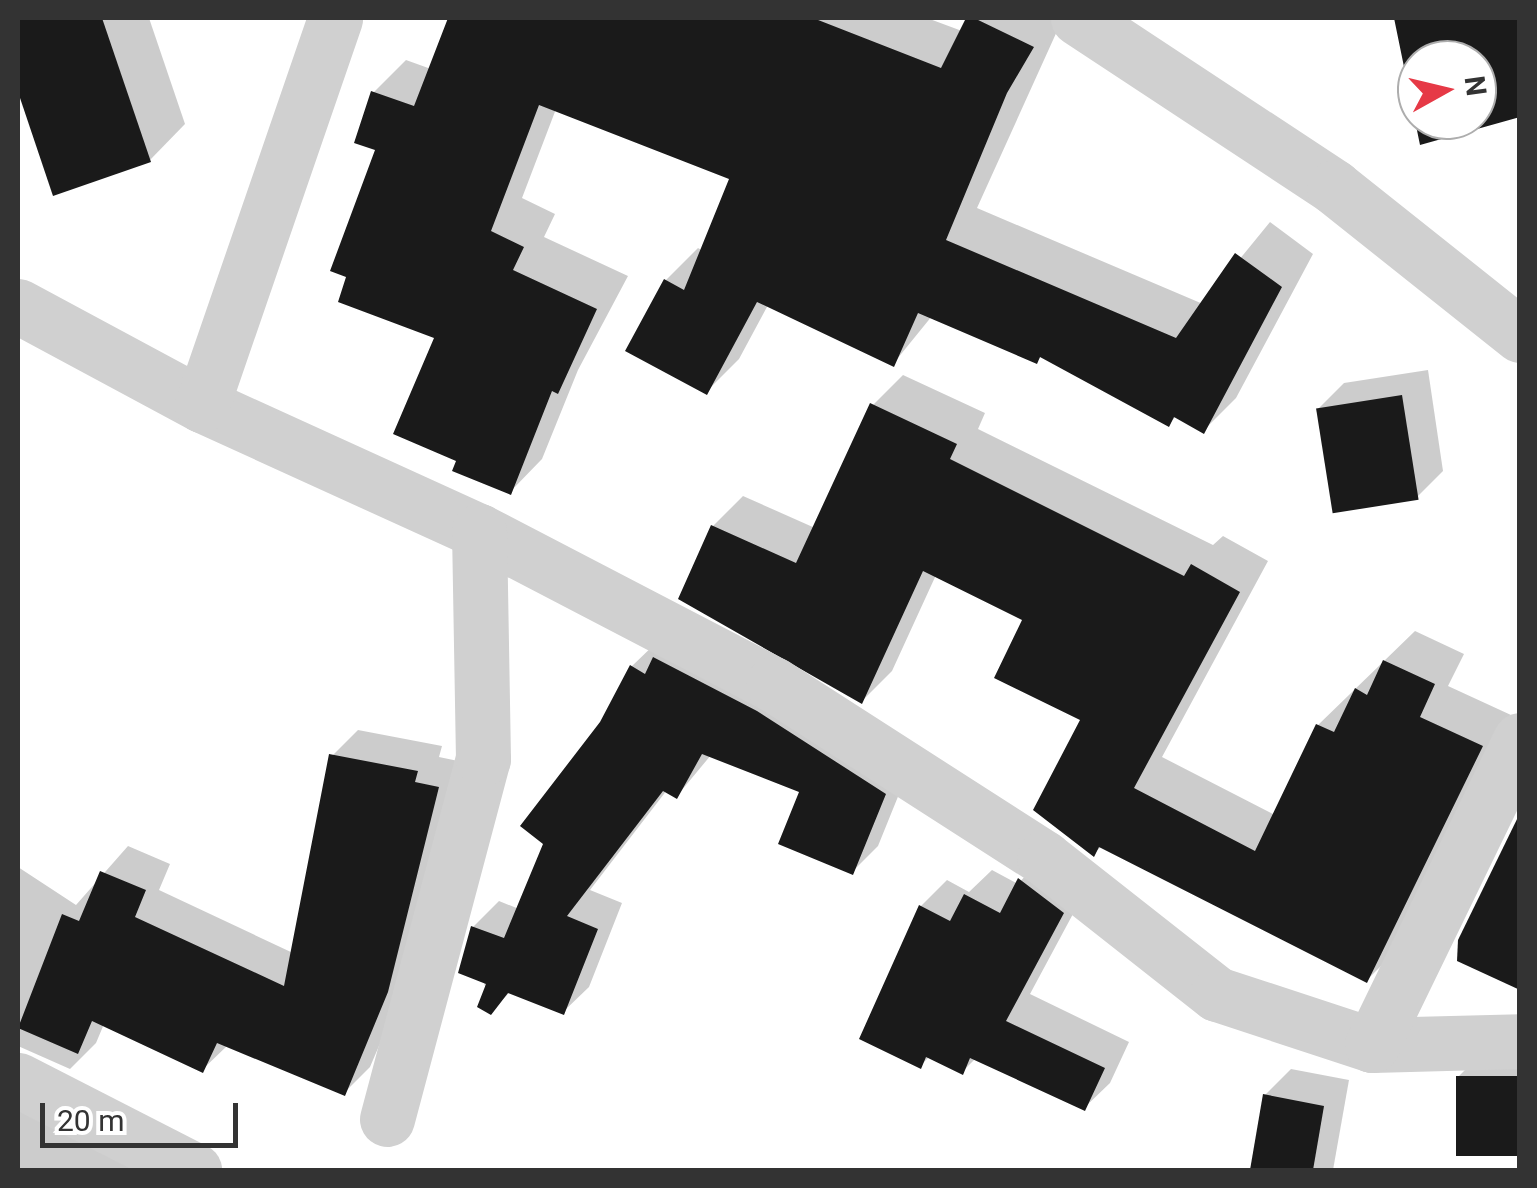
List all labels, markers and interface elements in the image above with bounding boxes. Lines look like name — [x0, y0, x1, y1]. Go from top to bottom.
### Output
north arrow — [1397, 40, 1497, 140]
text: N — [1458, 74, 1493, 98]
scale bar — [45, 1083, 242, 1145]
text: 20 m — [57, 1103, 124, 1138]

